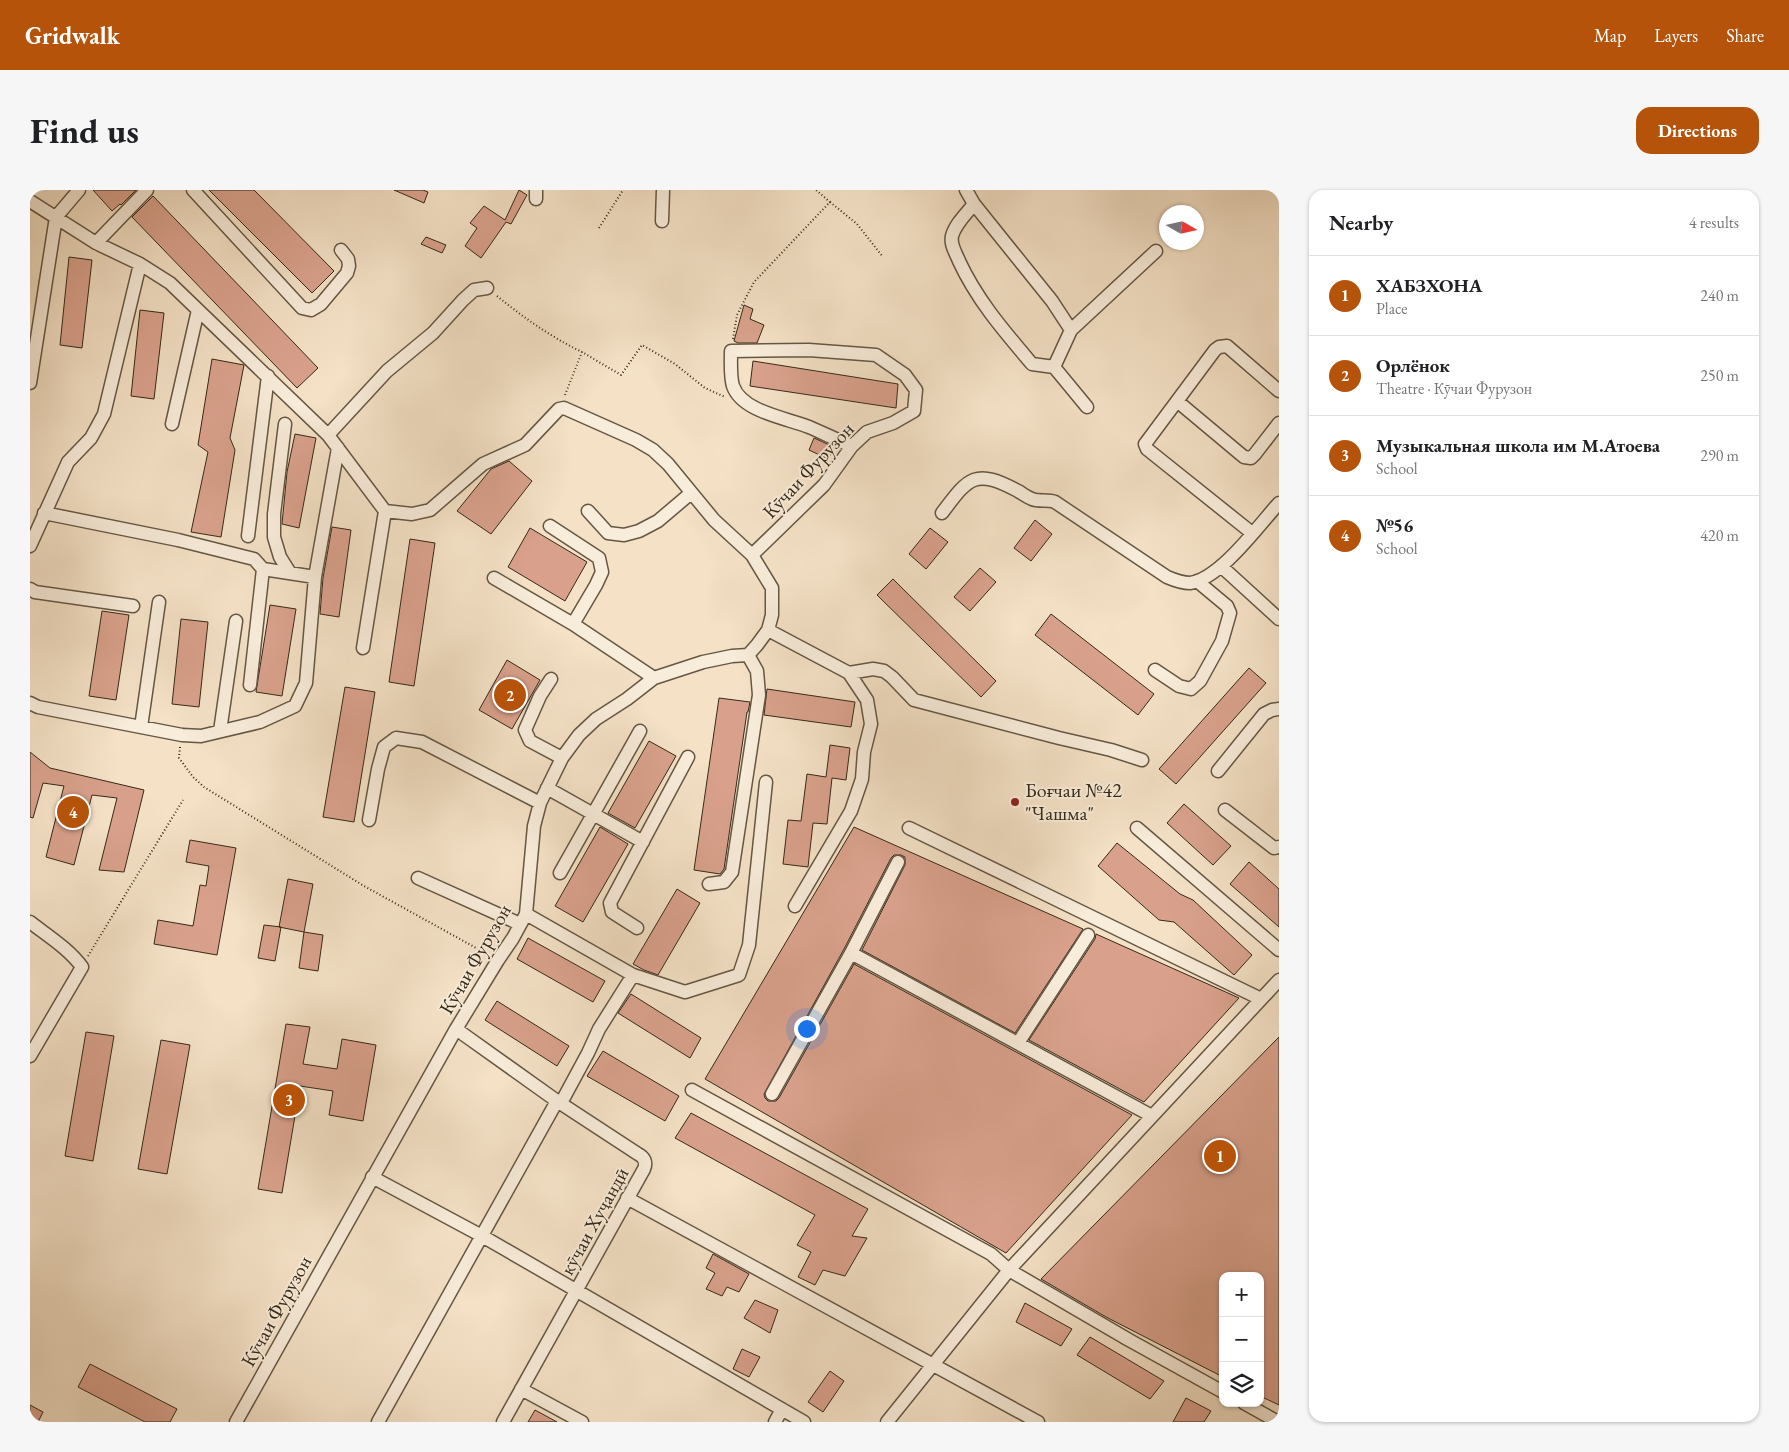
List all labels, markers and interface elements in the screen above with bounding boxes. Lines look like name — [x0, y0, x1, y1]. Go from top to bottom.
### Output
text: Gridwalk — [25, 20, 120, 51]
text: Map — [1594, 24, 1626, 47]
text: Layers — [1654, 24, 1698, 47]
text: Share — [1726, 24, 1764, 47]
button: Directions — [1636, 107, 1759, 154]
text: Find us — [30, 108, 139, 153]
north arrow — [1159, 205, 1204, 250]
text: Nearby — [1329, 209, 1393, 236]
text: 4 results — [1689, 212, 1739, 233]
text: ХАБЗХОНА — [1376, 273, 1482, 298]
text: 1 — [1341, 285, 1349, 306]
text: 240 m — [1700, 285, 1739, 306]
text: Place — [1376, 298, 1408, 319]
text: Орлёнок — [1376, 353, 1450, 378]
text: 2 — [1341, 365, 1349, 386]
text: 250 m — [1700, 365, 1739, 386]
text: Theatre · Кӯчаи Фурузон — [1376, 378, 1532, 399]
street label: Кӯчаи Фурузон — [757, 416, 859, 524]
text: Музыкальная школа им М.Атоева — [1376, 433, 1660, 458]
text: 3 — [1341, 445, 1349, 466]
text: 290 m — [1700, 445, 1739, 466]
text: School — [1376, 458, 1418, 479]
text: №56 — [1376, 513, 1413, 538]
text: 4 — [1341, 525, 1349, 546]
text: 420 m — [1700, 525, 1739, 546]
text: School — [1376, 538, 1418, 559]
pin: 2 — [494, 676, 526, 714]
place label: Боғчаи №42 "Чашма" — [1025, 777, 1122, 826]
pin: 4 — [57, 793, 89, 831]
marker: Боғчаи №42 "Чашма" — [1009, 796, 1021, 808]
street label: Кӯчаи Фурузон — [433, 899, 517, 1019]
your location — [794, 1016, 820, 1042]
pin: 3 — [273, 1081, 305, 1119]
pin: 1 — [1204, 1137, 1236, 1175]
street label: кӯчаи Хуҷандӣ — [554, 1162, 635, 1279]
street label: Кӯчаи Фурузон — [235, 1251, 317, 1371]
map controls — [1219, 1272, 1264, 1407]
button: + — [1219, 1272, 1264, 1317]
button: − — [1219, 1317, 1264, 1362]
button: layers — [1219, 1362, 1264, 1407]

